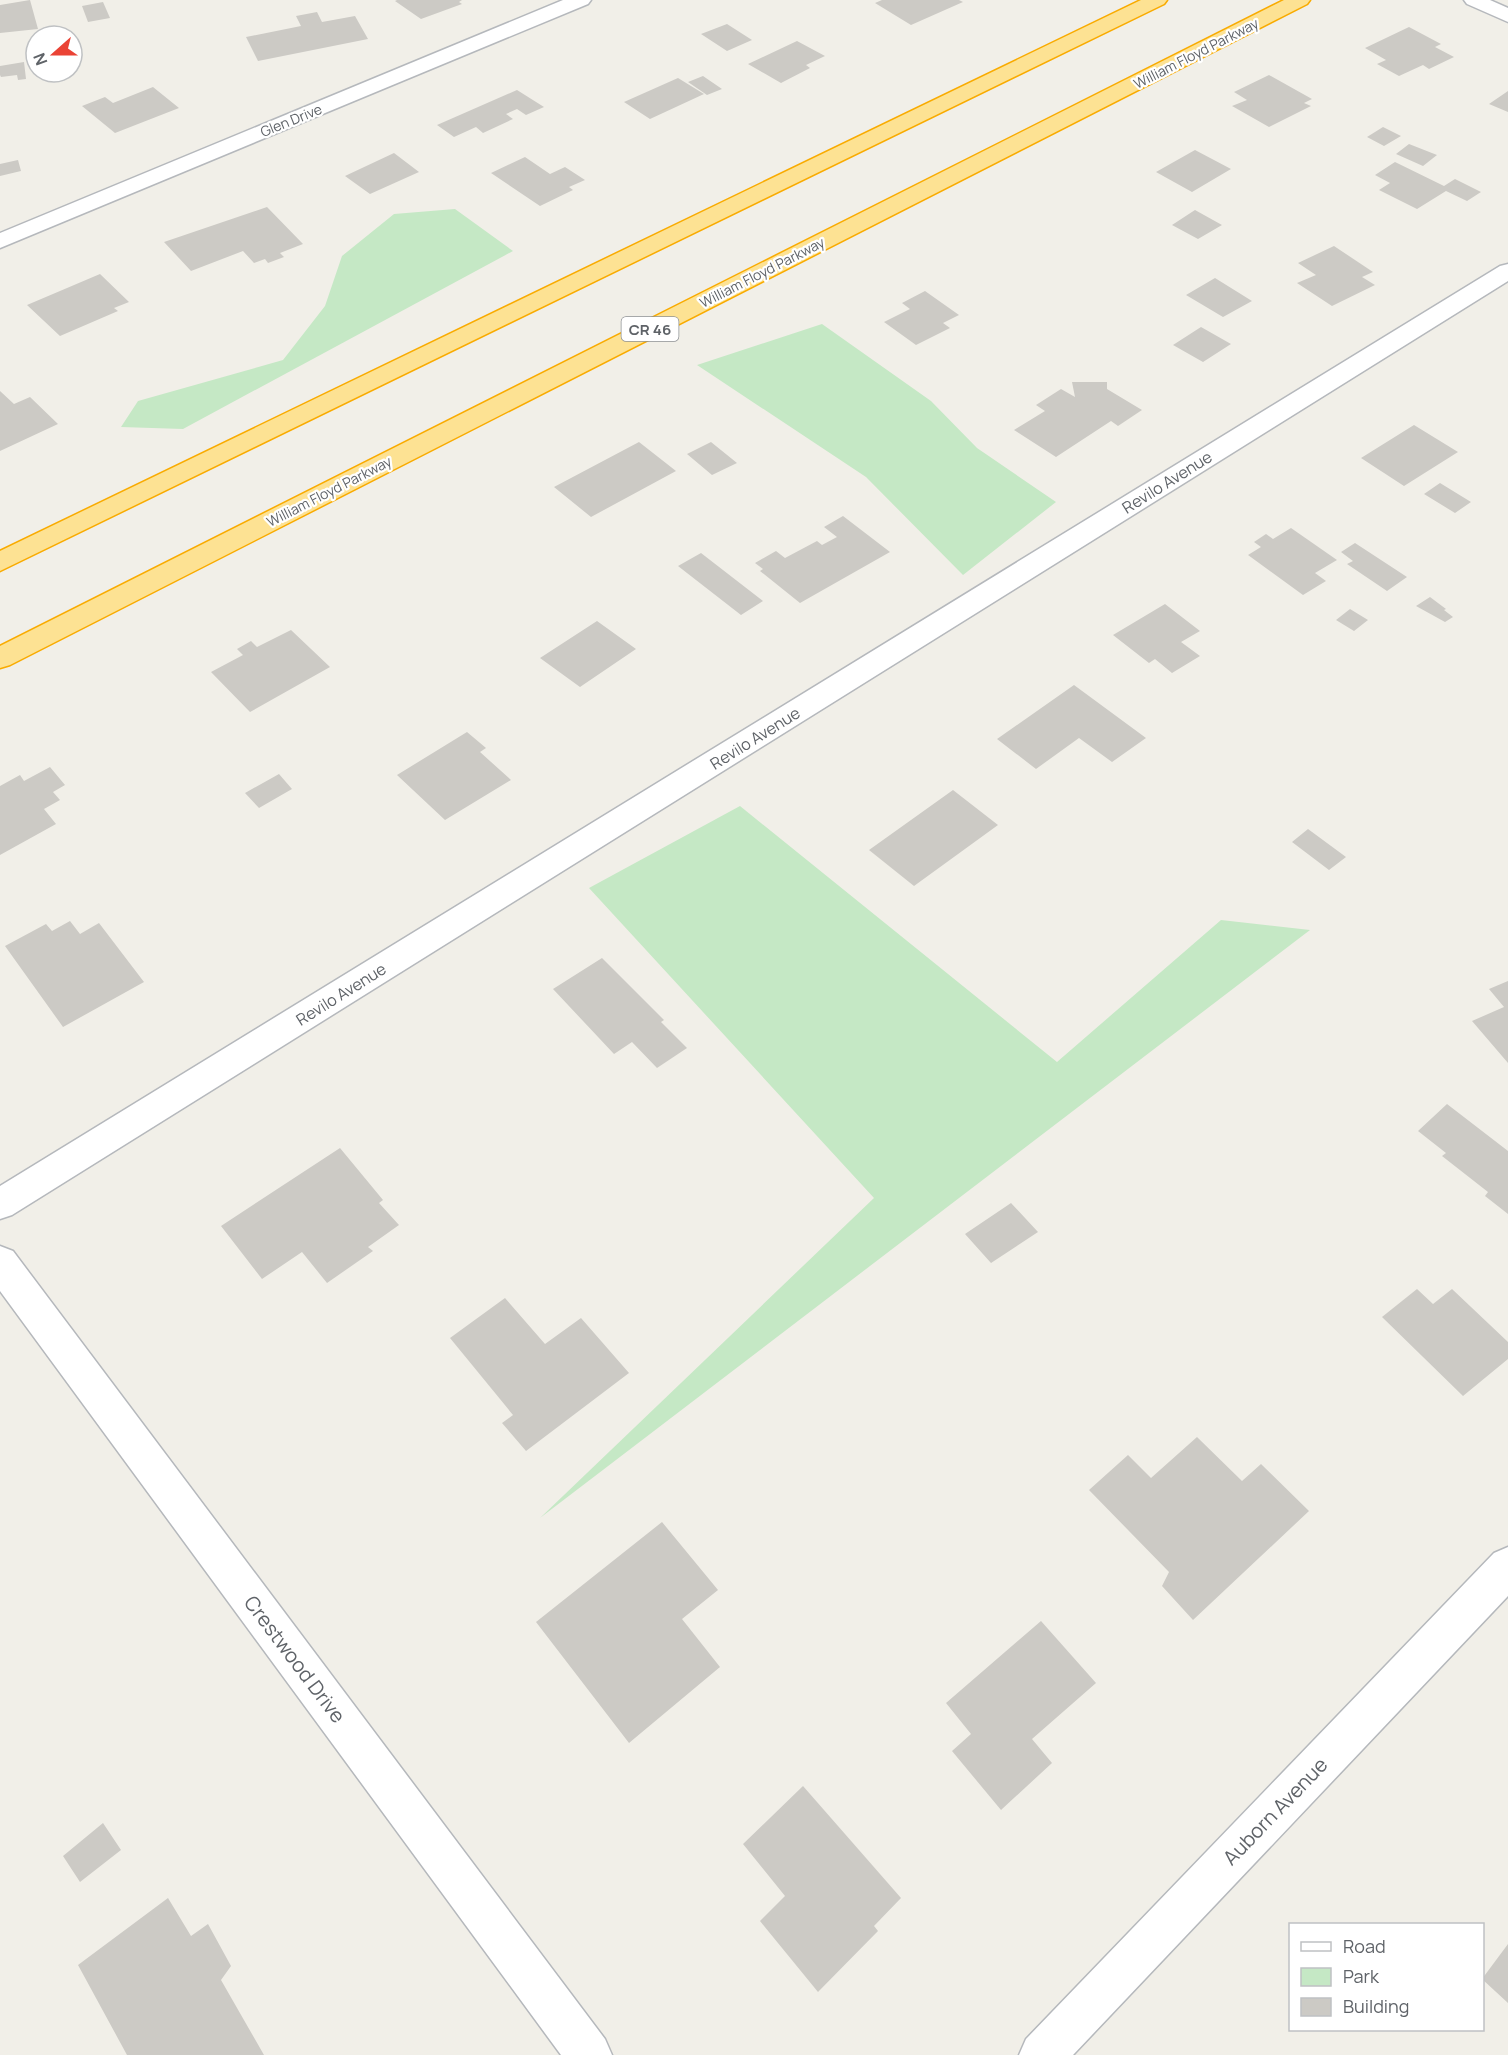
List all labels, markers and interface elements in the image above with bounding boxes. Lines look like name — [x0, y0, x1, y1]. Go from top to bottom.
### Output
street label: William Floyd Parkway — [1130, 13, 1262, 93]
north arrow — [24, 24, 84, 84]
text: N — [28, 50, 52, 69]
street label: Glen Drive — [257, 99, 325, 141]
street label: William Floyd Parkway — [696, 232, 828, 312]
road number: CR 46 — [622, 317, 678, 341]
street label: Revilo Avenue — [1118, 446, 1216, 518]
street label: William Floyd Parkway — [263, 451, 395, 531]
street label: Revilo Avenue — [706, 702, 804, 774]
street label: Revilo Avenue — [292, 958, 390, 1030]
street label: Crestwood Drive — [238, 1590, 352, 1728]
street label: Auborn Avenue — [1217, 1751, 1333, 1871]
legend — [1289, 1923, 1484, 2031]
text: Road — [1343, 1934, 1386, 1958]
text: Park — [1343, 1964, 1380, 1988]
text: Building — [1343, 1994, 1409, 2018]

